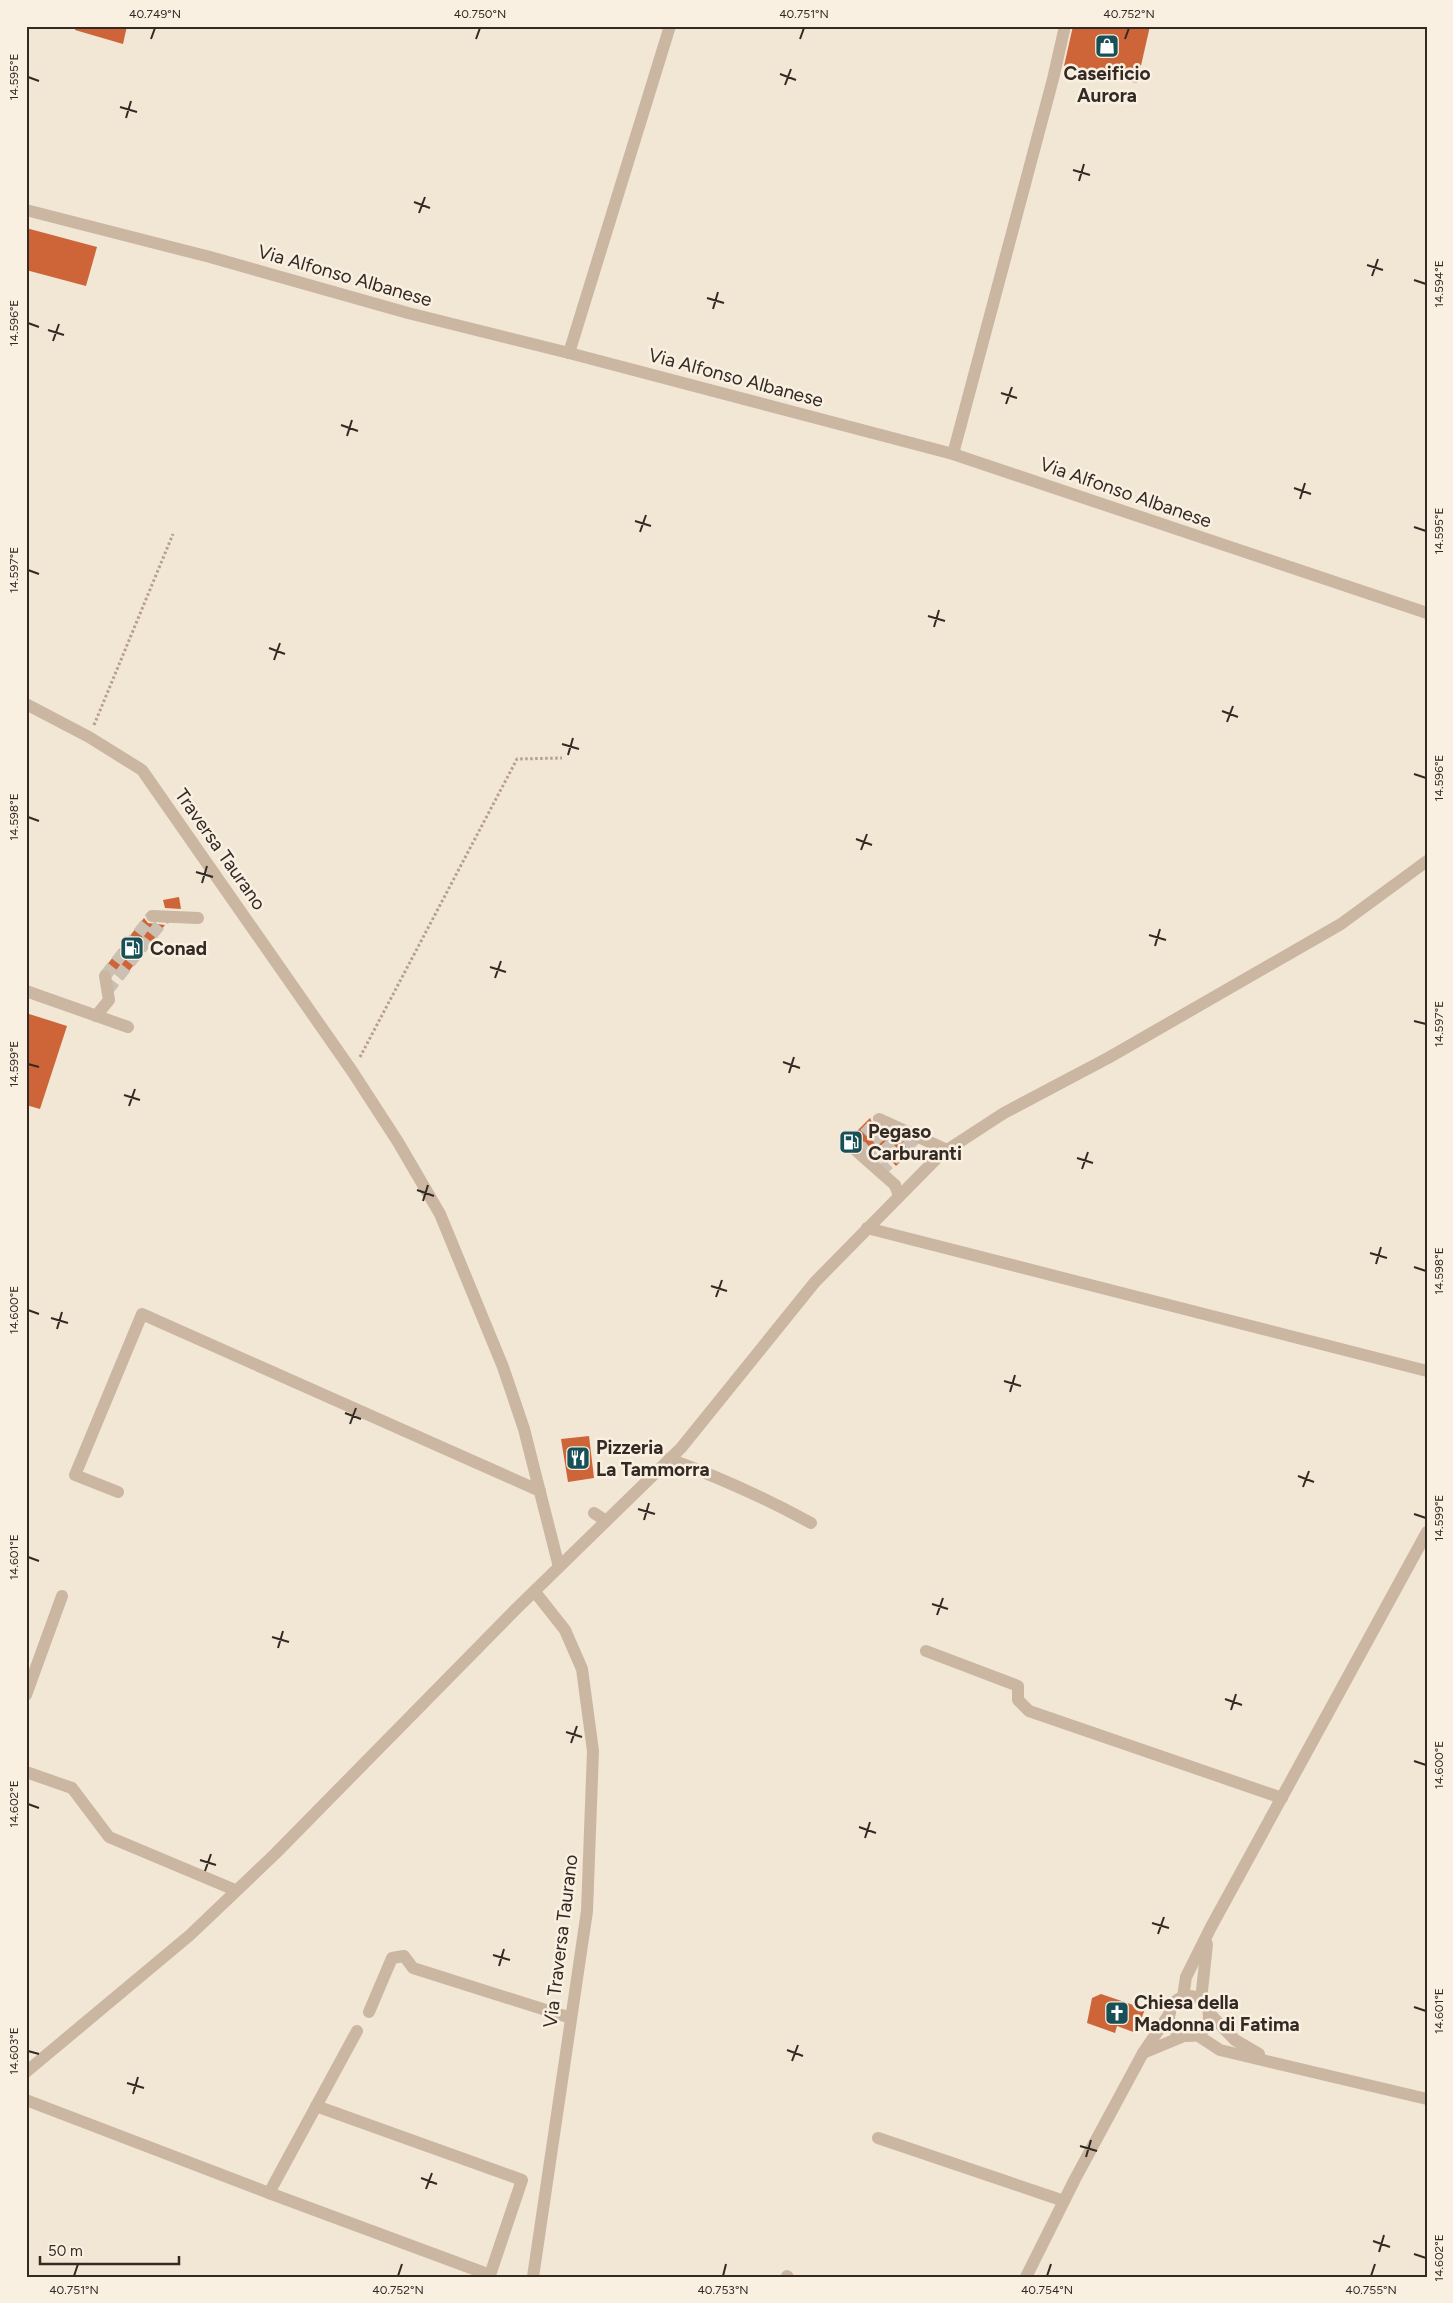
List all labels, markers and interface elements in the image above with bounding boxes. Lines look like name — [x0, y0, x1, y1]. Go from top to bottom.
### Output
text: 40.749°N — [129, 7, 181, 21]
text: 40.750°N — [454, 7, 506, 21]
text: 40.751°N — [779, 7, 829, 21]
text: 40.752°N — [1103, 7, 1155, 21]
shop icon: Caseificio Aurora — [1094, 33, 1120, 59]
text: 14.595°E — [7, 53, 21, 101]
place label: Caseificio Aurora — [1063, 62, 1151, 107]
street label: Via Alfonso Albanese — [255, 240, 435, 311]
text: 14.594°E — [1432, 260, 1446, 308]
text: 14.596°E — [7, 300, 21, 346]
street label: Via Alfonso Albanese — [646, 343, 826, 412]
street label: Via Alfonso Albanese — [1037, 452, 1215, 533]
text: 14.595°E — [1432, 507, 1446, 555]
text: 14.597°E — [7, 547, 21, 593]
text: 14.596°E — [1432, 755, 1446, 801]
street label: Traversa Taurano — [170, 784, 271, 914]
text: 14.598°E — [7, 793, 21, 841]
fuel station icon: Conad — [119, 935, 145, 961]
place label: Conad — [150, 937, 207, 960]
text: 14.597°E — [1432, 1001, 1446, 1047]
text: 14.599°E — [7, 1041, 21, 1087]
place label: Pegaso Carburanti — [868, 1120, 962, 1165]
fuel station icon: Pegaso Carburanti — [838, 1129, 864, 1155]
text: 14.598°E — [1432, 1247, 1446, 1295]
text: 14.600°E — [7, 1286, 21, 1334]
place label: Pizzeria La Tammorra — [596, 1436, 710, 1481]
restaurant icon: Pizzeria La Tammorra — [565, 1445, 591, 1471]
text: 14.599°E — [1432, 1495, 1446, 1541]
text: 14.601°E — [7, 1534, 21, 1580]
text: 14.600°E — [1432, 1741, 1446, 1789]
text: 14.602°E — [7, 1780, 21, 1828]
street label: Via Traversa Taurano — [538, 1853, 583, 2029]
text: 14.601°E — [1432, 1988, 1446, 2034]
place label: Chiesa della Madonna di Fatima — [1134, 1991, 1300, 2036]
church icon: Chiesa della Madonna di Fatima — [1104, 2000, 1130, 2026]
text: 14.603°E — [7, 2027, 21, 2075]
scale bar — [40, 2233, 179, 2265]
text: 14.602°E — [1432, 2234, 1446, 2282]
text: 50 m — [48, 2242, 83, 2260]
text: 40.751°N — [49, 2283, 99, 2297]
text: 40.752°N — [372, 2283, 424, 2297]
text: 40.753°N — [697, 2283, 749, 2297]
text: 40.754°N — [1021, 2283, 1073, 2297]
text: 40.755°N — [1345, 2283, 1397, 2297]

